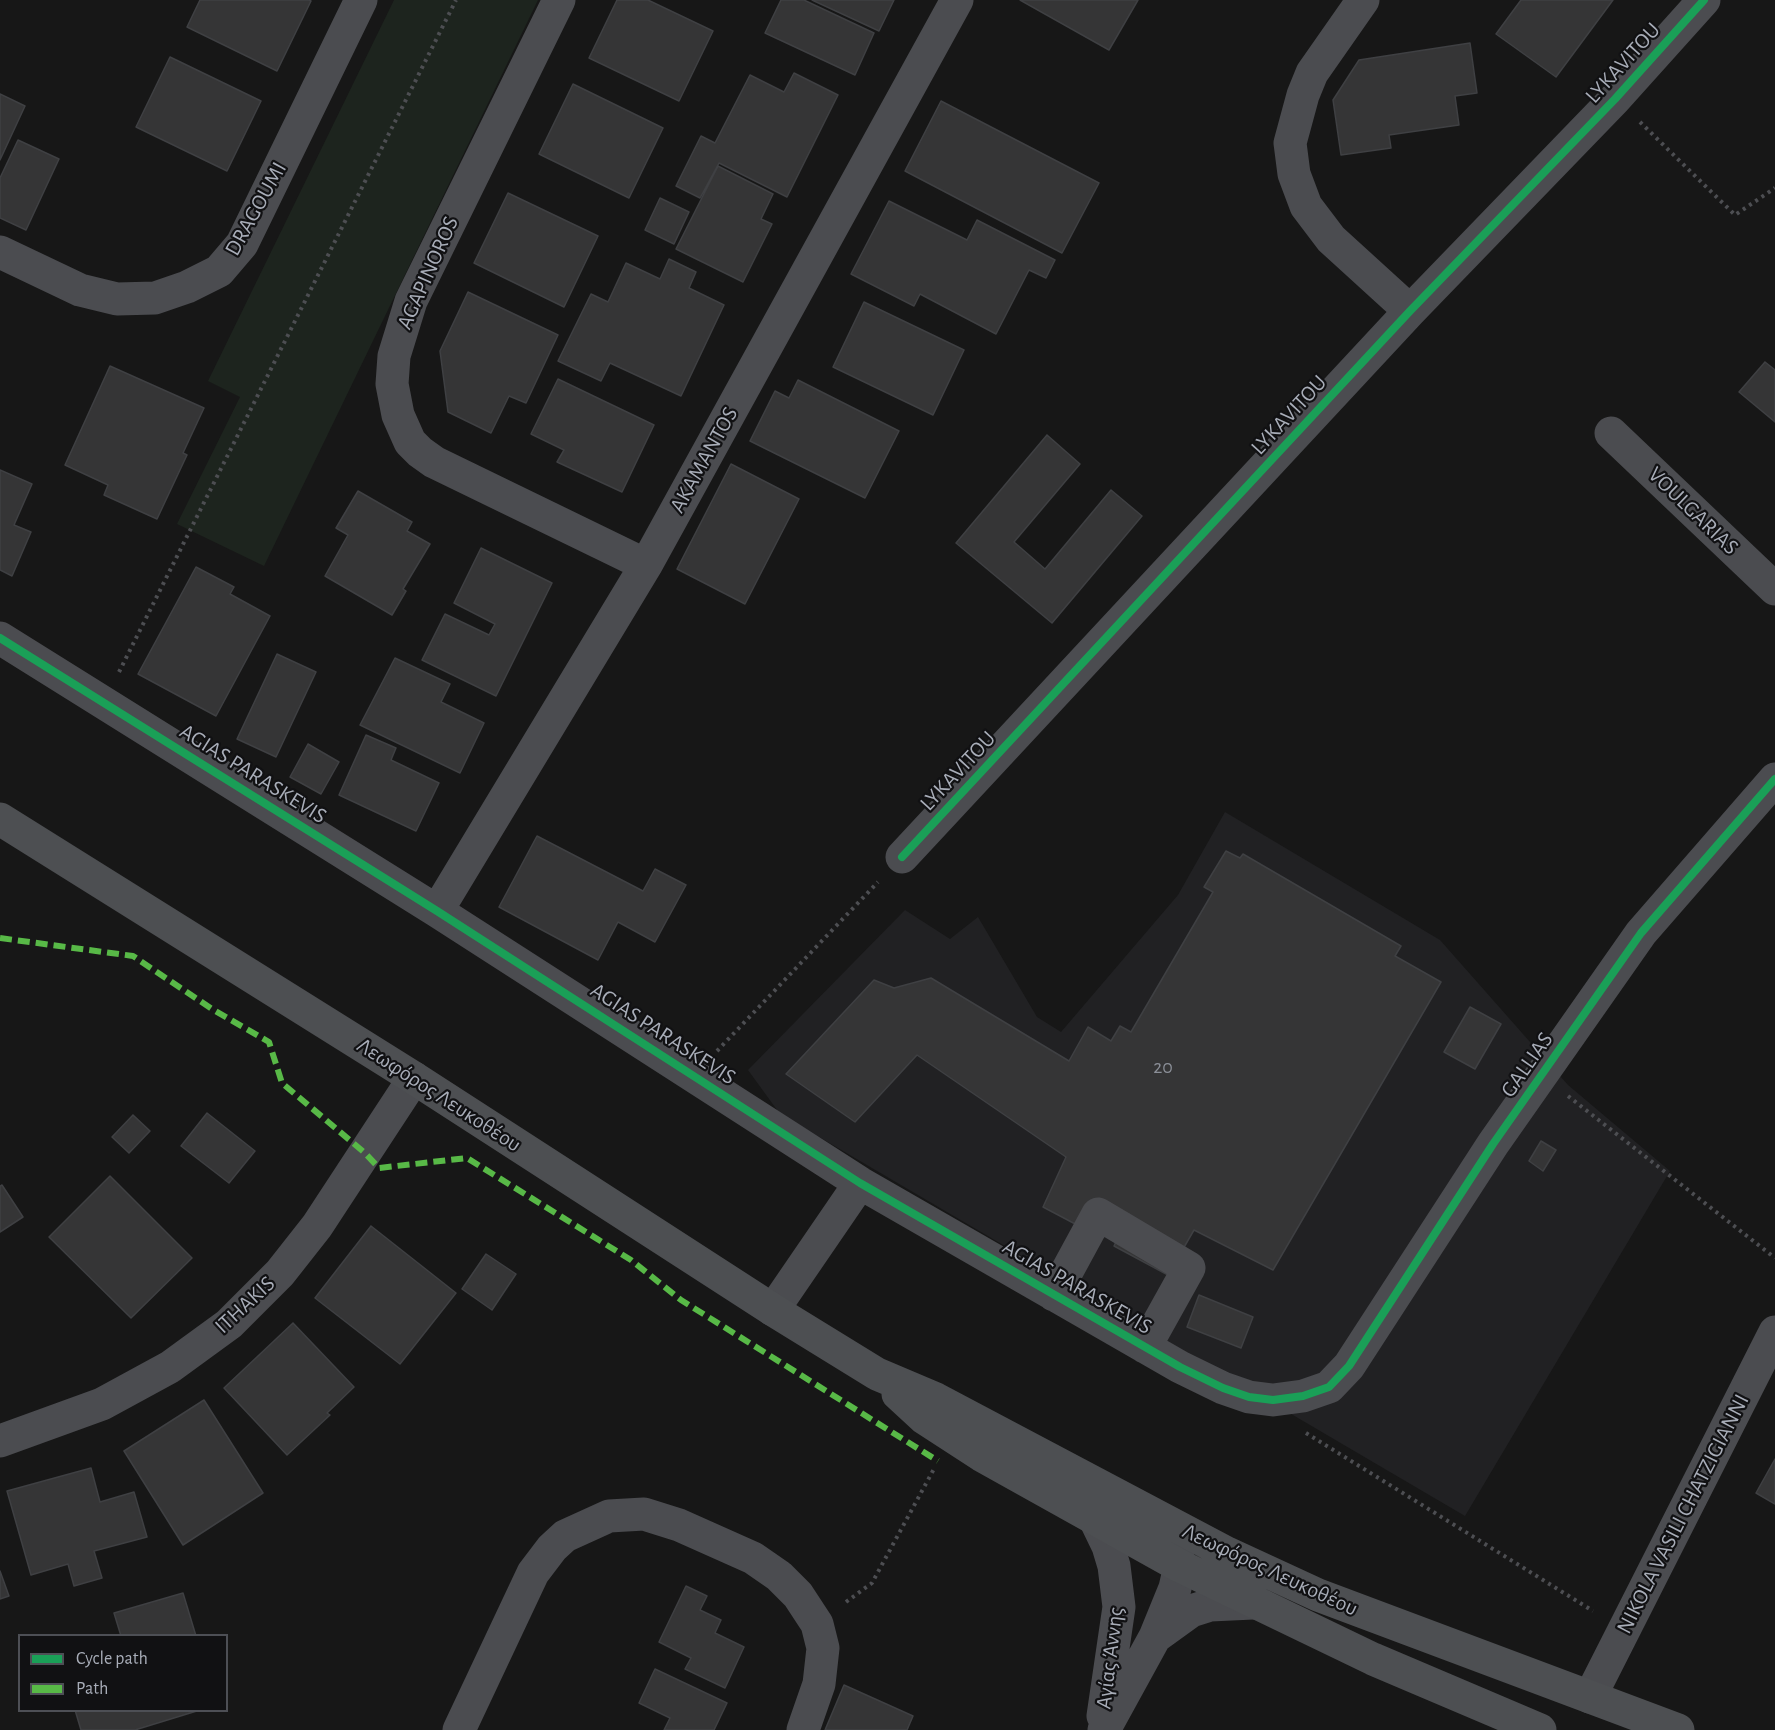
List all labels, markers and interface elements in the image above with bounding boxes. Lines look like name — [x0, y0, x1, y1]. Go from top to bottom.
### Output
street label: LYKAVITOU — [1580, 17, 1666, 109]
street label: DRAGOUMI — [219, 158, 293, 260]
street label: AGAPINOROS — [391, 213, 465, 333]
street label: LYKAVITOU — [1245, 370, 1333, 460]
street label: AKAMANTOS — [664, 403, 744, 517]
street label: VOULGARIAS — [1642, 461, 1744, 561]
street label: AGIAS PARASKEVIS — [175, 718, 331, 830]
street label: LYKAVITOU — [914, 726, 1002, 816]
street label: AGIAS PARASKEVIS — [585, 977, 741, 1091]
street label: GALLIAS — [1495, 1027, 1559, 1103]
street label: Λεωφόρος Λευκοθέου — [352, 1032, 526, 1158]
house number: 20 — [1153, 1055, 1173, 1079]
street label: AGIAS PARASKEVIS — [998, 1234, 1156, 1340]
street label: ITHAKIS — [210, 1271, 280, 1339]
street label: NIKOLA VASILI CHATZIGIANNI — [1611, 1390, 1755, 1638]
street label: Λεωφόρος Λευκοθέου — [1178, 1518, 1362, 1622]
street label: Αγίας Άννης — [1091, 1606, 1129, 1710]
legend — [18, 1634, 228, 1712]
text: Cycle path — [76, 1650, 148, 1668]
text: Path — [76, 1680, 108, 1698]

